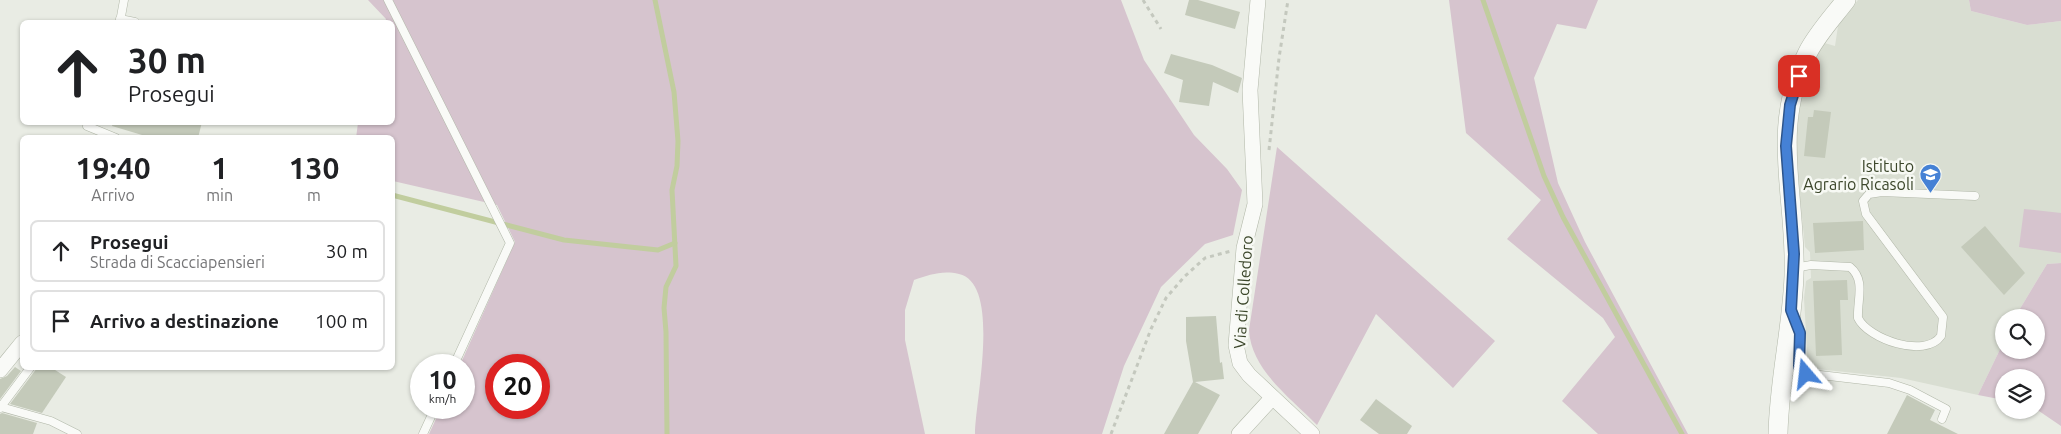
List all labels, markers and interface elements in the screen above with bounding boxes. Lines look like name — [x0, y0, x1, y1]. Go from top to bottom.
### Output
icon: ahead — [45, 40, 110, 105]
text: 30 m — [128, 40, 206, 80]
pin — [1778, 55, 1820, 97]
icon: arrive — [1785, 62, 1813, 90]
text: Prosegui — [128, 81, 215, 106]
text: 19:40 — [76, 151, 151, 185]
text: 1 — [211, 151, 228, 185]
text: 130 — [289, 151, 339, 185]
place label: Istituto Agrario Ricasoli — [1803, 157, 1914, 193]
school or university icon: Istituto Agrario Ricasoli — [1918, 163, 1942, 194]
text: Arrivo — [91, 186, 135, 204]
text: min — [206, 186, 233, 204]
text: m — [307, 186, 321, 204]
text: Prosegui — [90, 231, 169, 253]
street label: Via di Colledoro — [1230, 235, 1256, 349]
icon: ahead — [47, 237, 75, 265]
text: 30 m — [326, 240, 368, 262]
text: Strada di Scacciapensieri — [90, 253, 265, 271]
icon: arrive — [47, 307, 75, 335]
map controls — [1995, 309, 2045, 419]
button: search — [1995, 309, 2045, 359]
text: Arrivo a destinazione — [90, 310, 279, 332]
text: 100 m — [315, 310, 368, 332]
position arrow — [1779, 347, 1831, 399]
speed limit sign: 20 — [485, 354, 550, 419]
text: 10 — [428, 366, 457, 394]
button: layers — [1995, 369, 2045, 419]
text: km/h — [429, 392, 456, 405]

